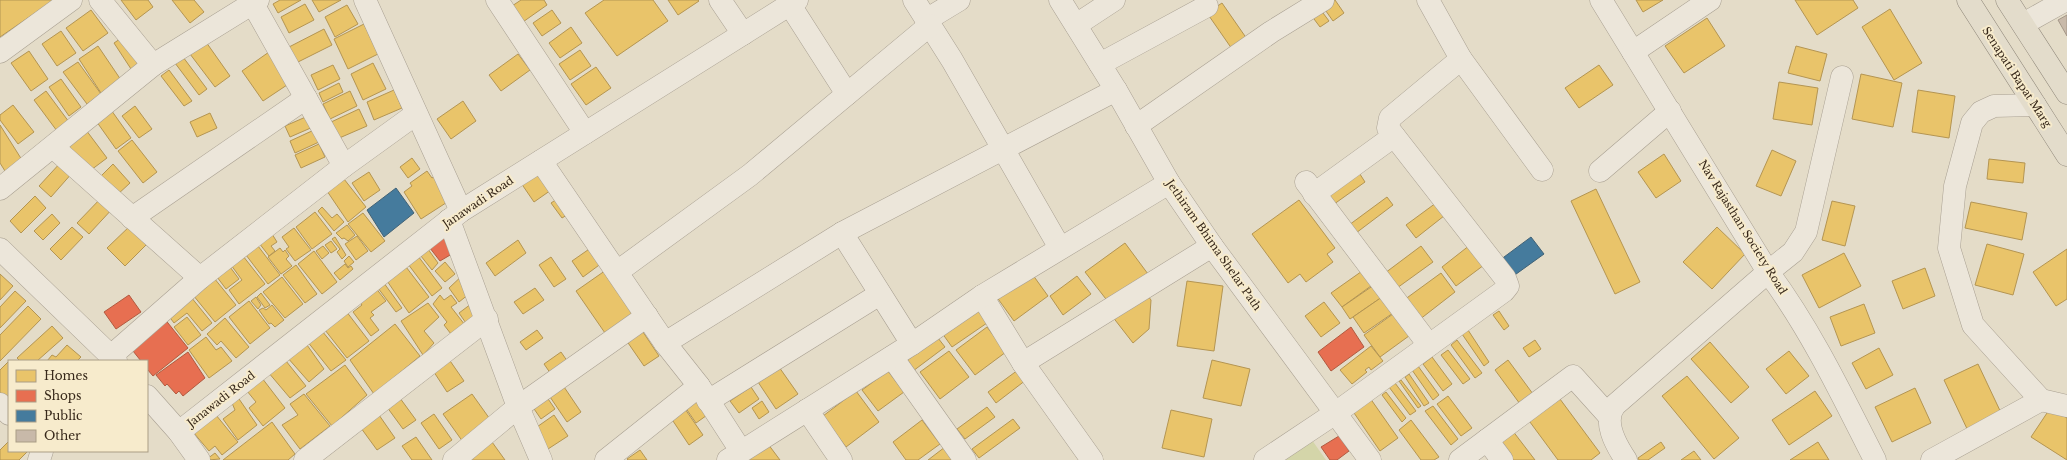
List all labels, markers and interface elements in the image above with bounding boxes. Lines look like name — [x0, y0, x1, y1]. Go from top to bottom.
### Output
street label: Senapati Bapat Marg — [1979, 24, 2055, 130]
street label: Nav Rajasthan Society Road — [1696, 157, 1791, 297]
street label: Janawadi Road — [438, 173, 517, 232]
street label: Jethiram Bhima Shelar Path — [1162, 175, 1265, 314]
legend — [8, 360, 148, 452]
text: Homes — [44, 368, 88, 383]
street label: Janawadi Road — [183, 368, 258, 431]
text: Shops — [44, 388, 81, 403]
text: Public — [44, 408, 83, 423]
text: Other — [44, 428, 81, 443]

